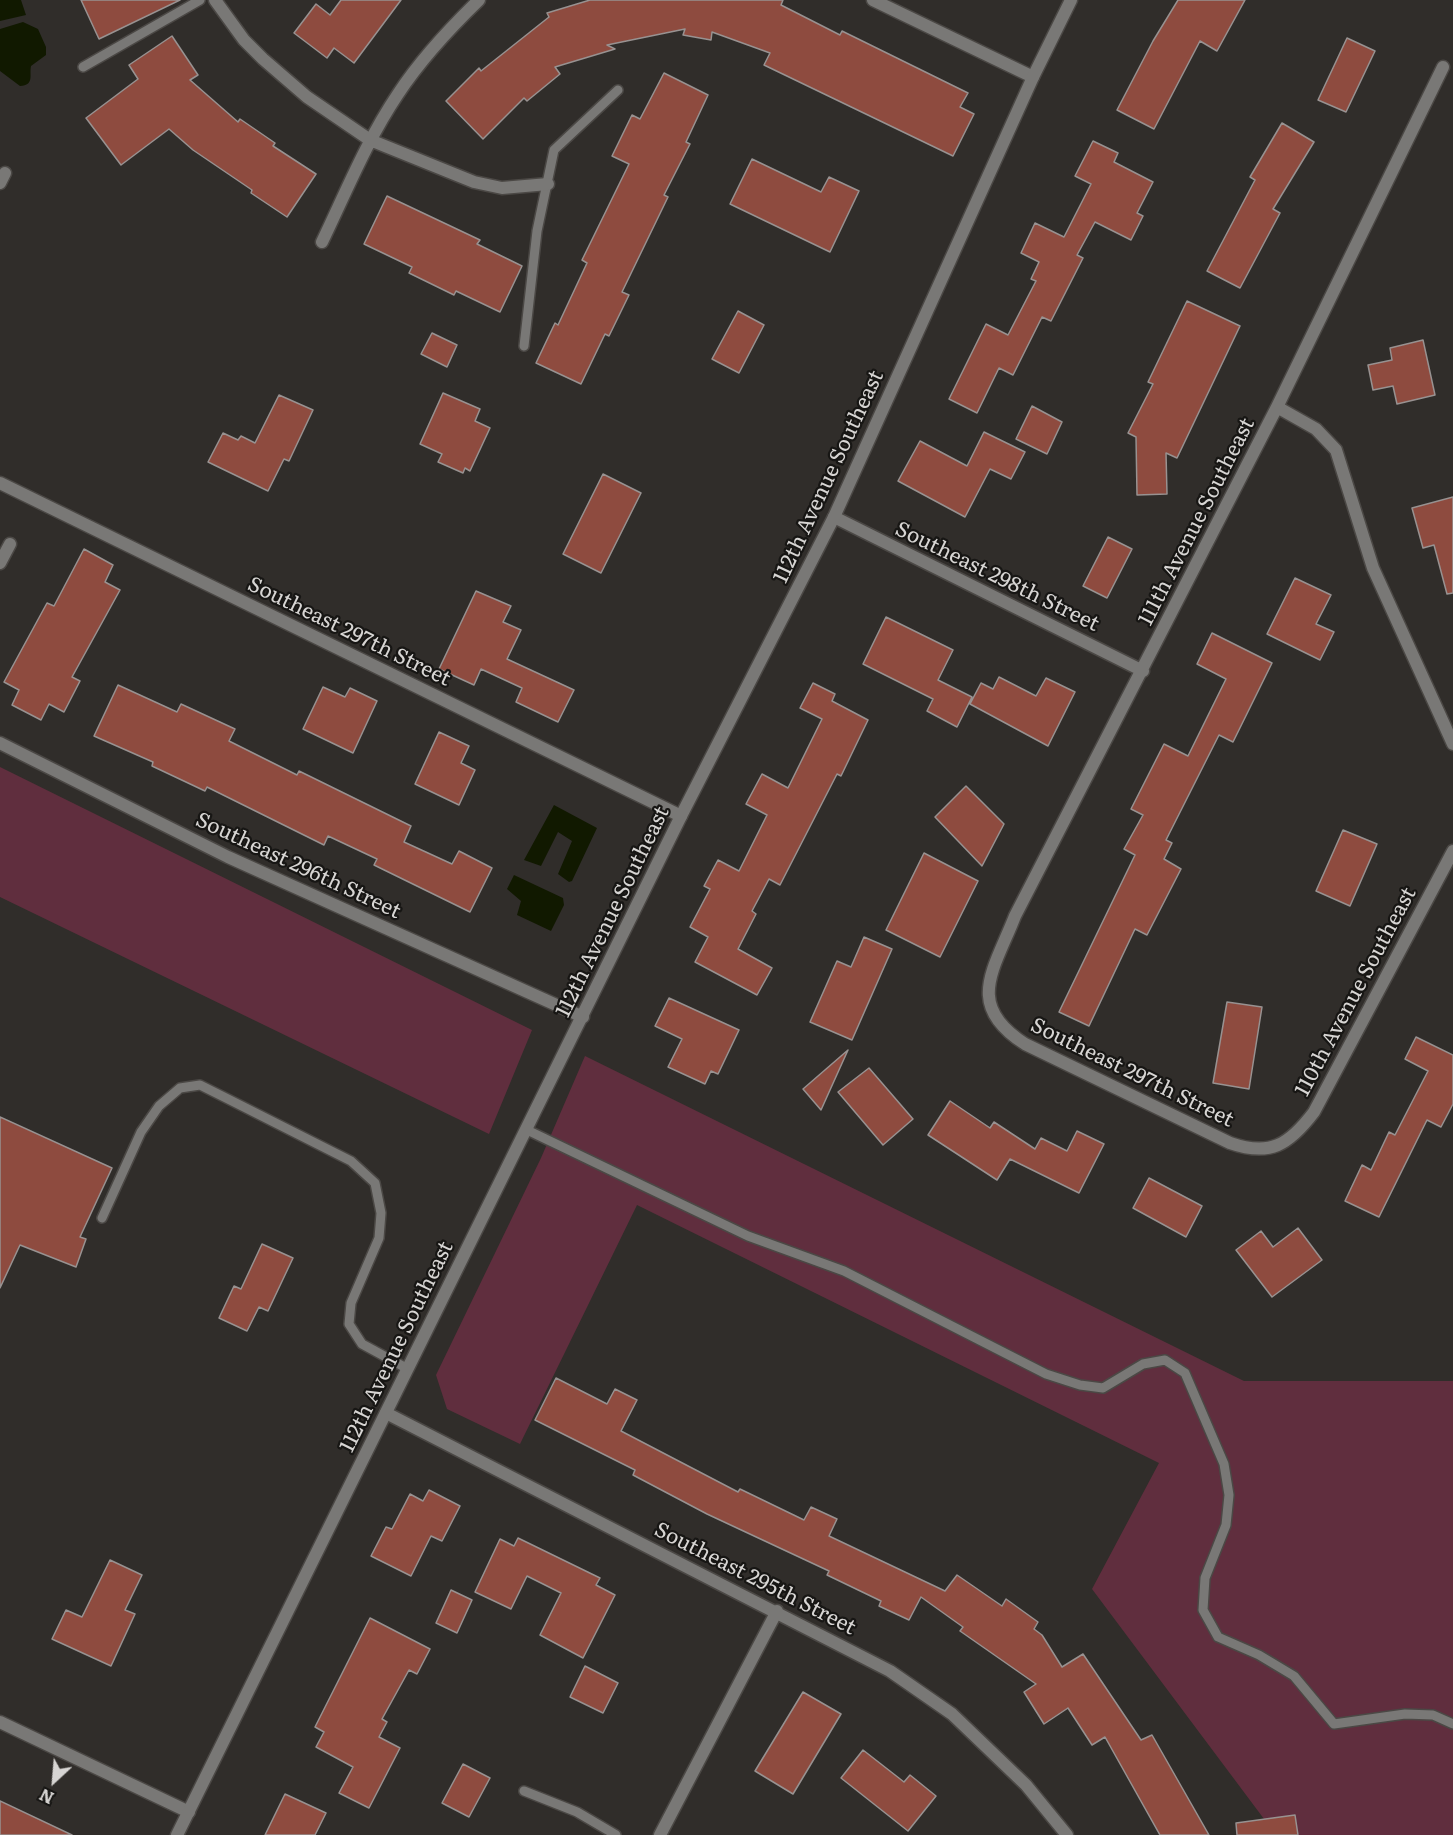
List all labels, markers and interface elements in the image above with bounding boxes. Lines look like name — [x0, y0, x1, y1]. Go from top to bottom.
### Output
street label: 112th Avenue Southeast — [769, 367, 889, 587]
street label: 111th Avenue Southeast — [1134, 414, 1260, 630]
street label: Southeast 298th Street — [891, 517, 1103, 637]
street label: Southeast 297th Street — [244, 572, 454, 692]
street label: 112th Avenue Southeast — [551, 802, 675, 1022]
street label: Southeast 296th Street — [191, 807, 405, 925]
street label: 110th Avenue Southeast — [1290, 883, 1422, 1101]
street label: Southeast 297th Street — [1027, 1013, 1237, 1133]
street label: 112th Avenue Southeast — [335, 1237, 459, 1457]
street label: Southeast 295th Street — [650, 1517, 860, 1641]
north arrow — [24, 1751, 84, 1811]
text: N — [35, 1783, 57, 1811]

